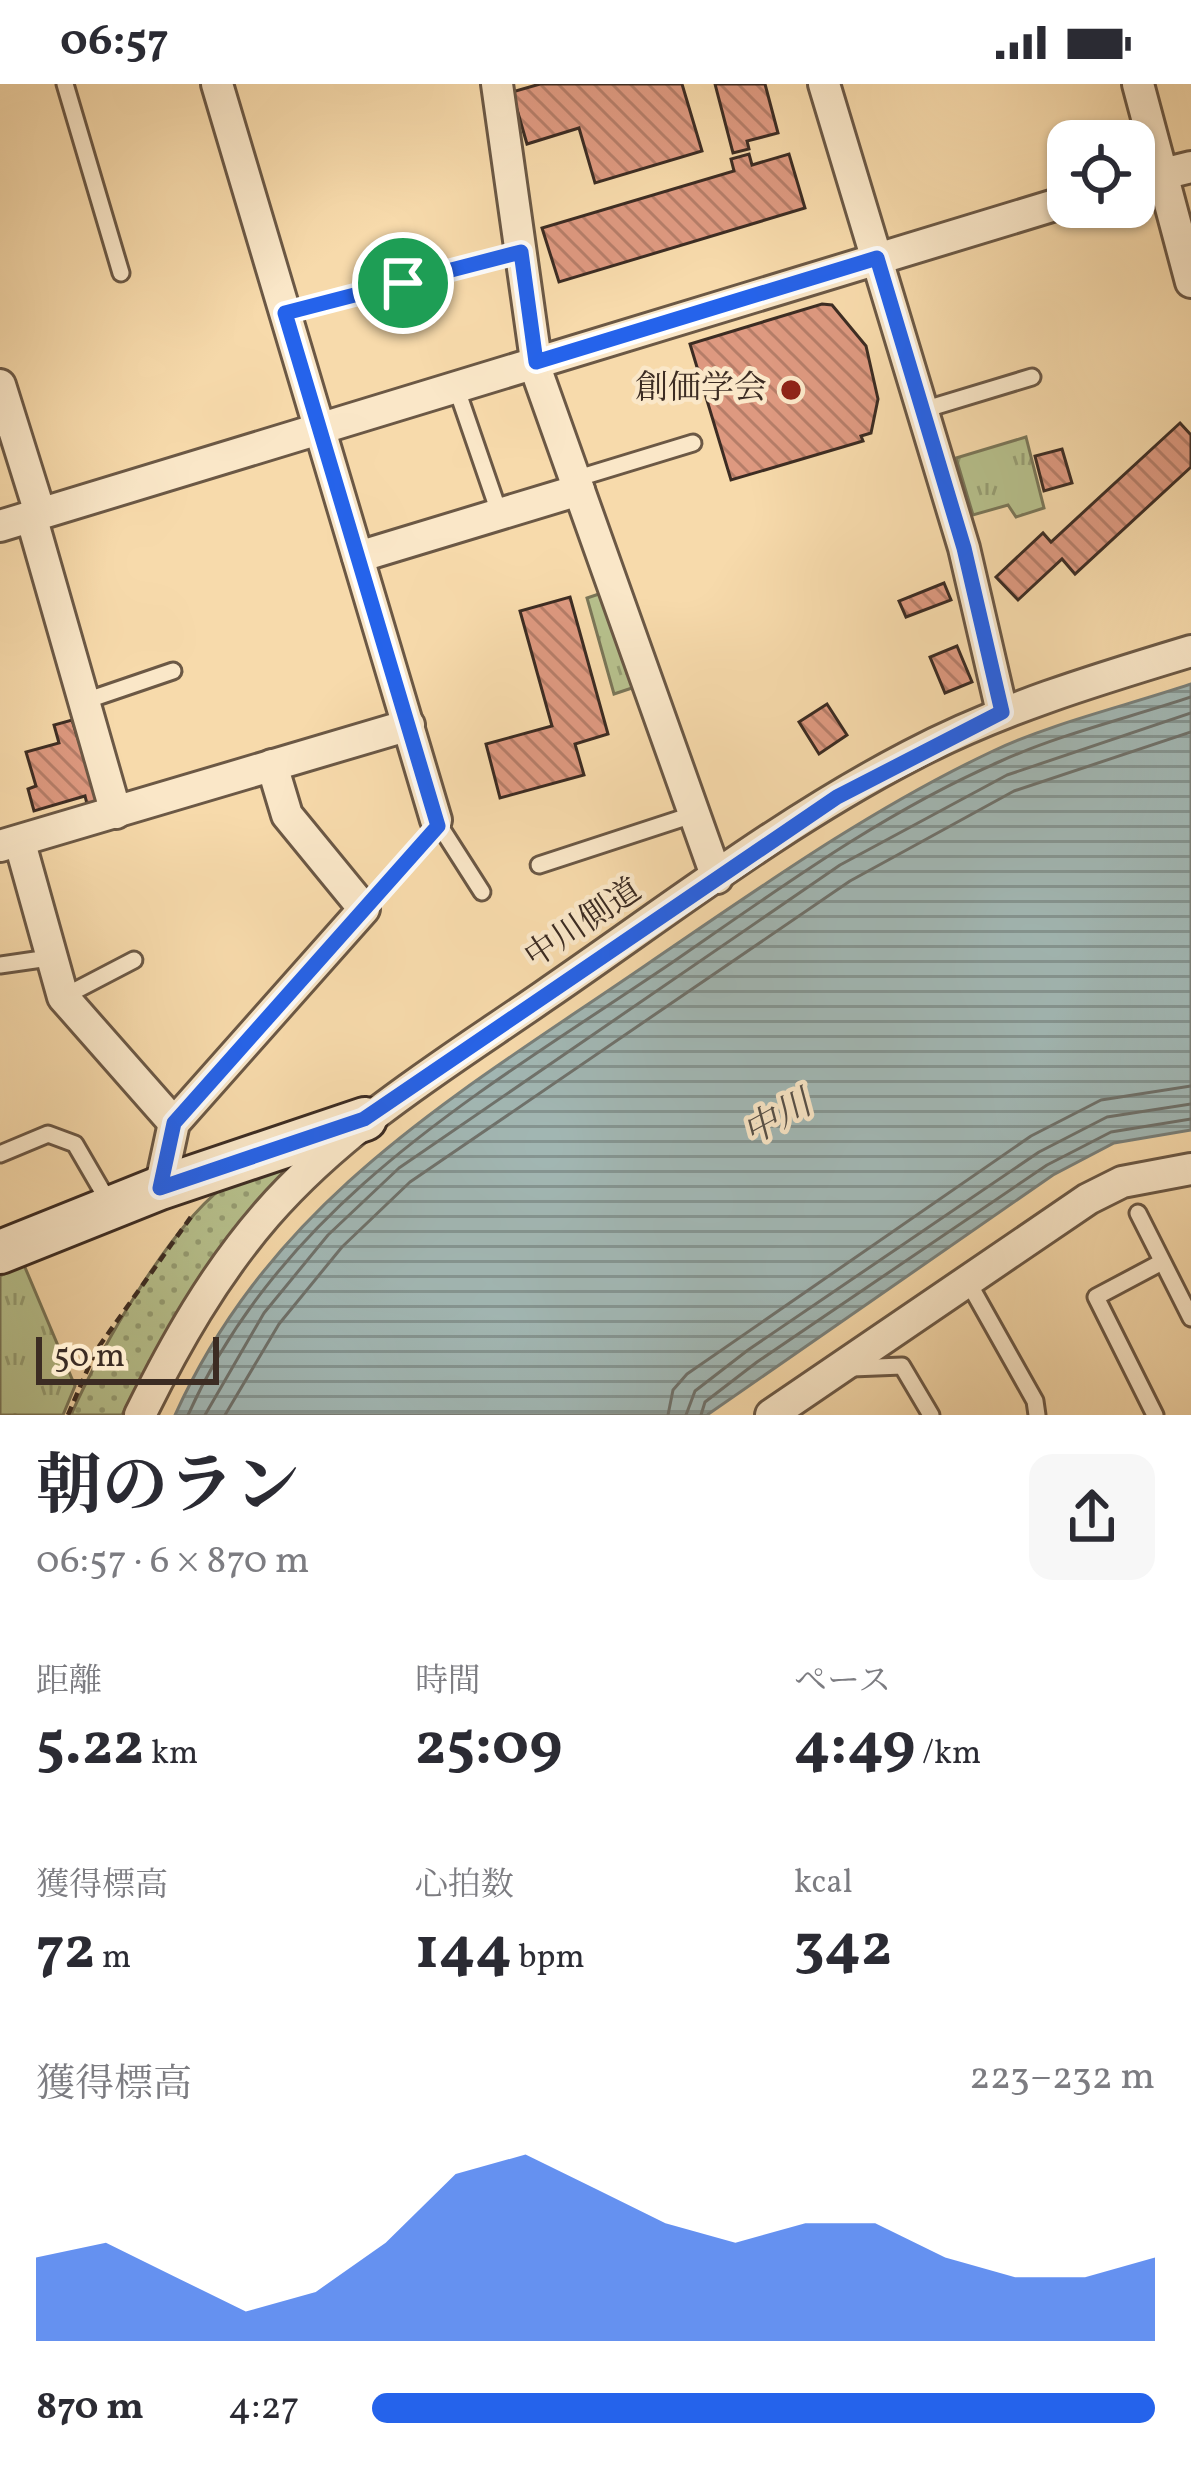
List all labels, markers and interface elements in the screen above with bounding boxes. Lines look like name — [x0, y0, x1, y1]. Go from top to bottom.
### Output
text: 06:57 — [60, 11, 169, 74]
map controls — [1047, 120, 1155, 228]
button: locate — [1047, 120, 1155, 228]
pin — [352, 232, 454, 334]
icon: arrive — [370, 250, 436, 316]
place label: 創価学会 — [635, 367, 767, 413]
marker: 創価学会 — [778, 377, 804, 403]
street label: 中川側道 — [516, 869, 652, 981]
water label: 中川 — [734, 1079, 825, 1159]
scale bar — [36, 1331, 219, 1384]
text: 50 m — [54, 1335, 125, 1381]
text: 朝のラン — [36, 1444, 300, 1536]
button: share — [1029, 1454, 1155, 1580]
text: 06:57 · 6 × 870 m — [36, 1535, 310, 1589]
text: 距離 — [36, 1660, 102, 1706]
text: 時間 — [415, 1660, 481, 1706]
text: ペース — [794, 1660, 891, 1706]
text: 5.22 — [36, 1706, 144, 1789]
text: 25:09 — [415, 1706, 562, 1789]
text: 4:49 — [794, 1706, 915, 1789]
text: km — [144, 1732, 198, 1778]
text: /km — [915, 1732, 981, 1778]
text: kcal — [794, 1861, 853, 1907]
text: 獲得標高 — [36, 1864, 168, 1910]
text: 心拍数 — [415, 1864, 514, 1910]
text: 342 — [794, 1907, 892, 1990]
text: 72 — [36, 1910, 95, 1993]
text: 144 — [415, 1910, 512, 1993]
text: m — [95, 1936, 131, 1982]
text: bpm — [512, 1936, 585, 1982]
text: 223–232 m — [969, 2051, 1155, 2105]
text: 獲得標高 — [36, 2059, 192, 2113]
text: 870 m — [36, 2381, 144, 2435]
text: 4:27 — [228, 2381, 299, 2435]

